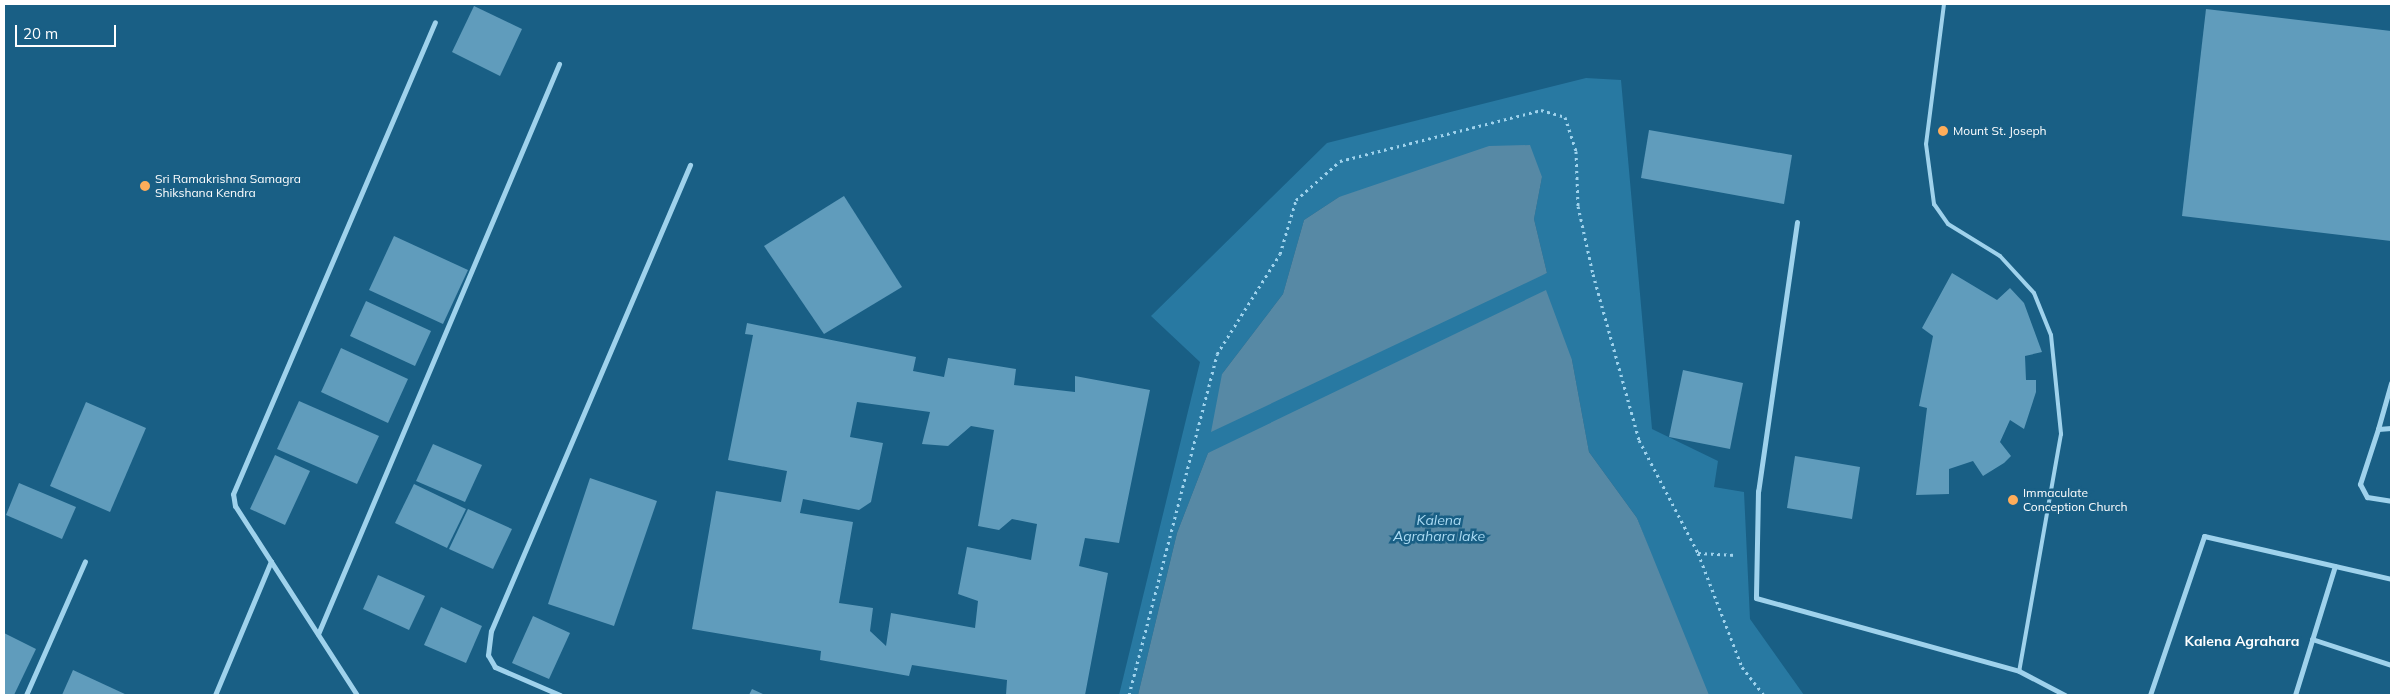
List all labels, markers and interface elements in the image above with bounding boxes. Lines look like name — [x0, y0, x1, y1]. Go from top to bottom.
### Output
scale bar — [18, 15, 119, 47]
text: 20 m — [23, 24, 58, 43]
place label: Mount St. Joseph — [1953, 124, 2047, 138]
marker: Mount St. Joseph — [1937, 125, 1949, 137]
place label: Sri Ramakrishna Samagra Shikshana Kendra — [155, 172, 301, 200]
marker: Sri Ramakrishna Samagra Shikshana Kendra — [139, 180, 151, 192]
place label: Immaculate Conception Church — [2023, 486, 2128, 514]
marker: Immaculate Conception Church — [2007, 494, 2019, 506]
water label: Kalena Agrahara lake — [1393, 512, 1485, 544]
district label: Kalena Agrahara — [2185, 633, 2299, 649]

